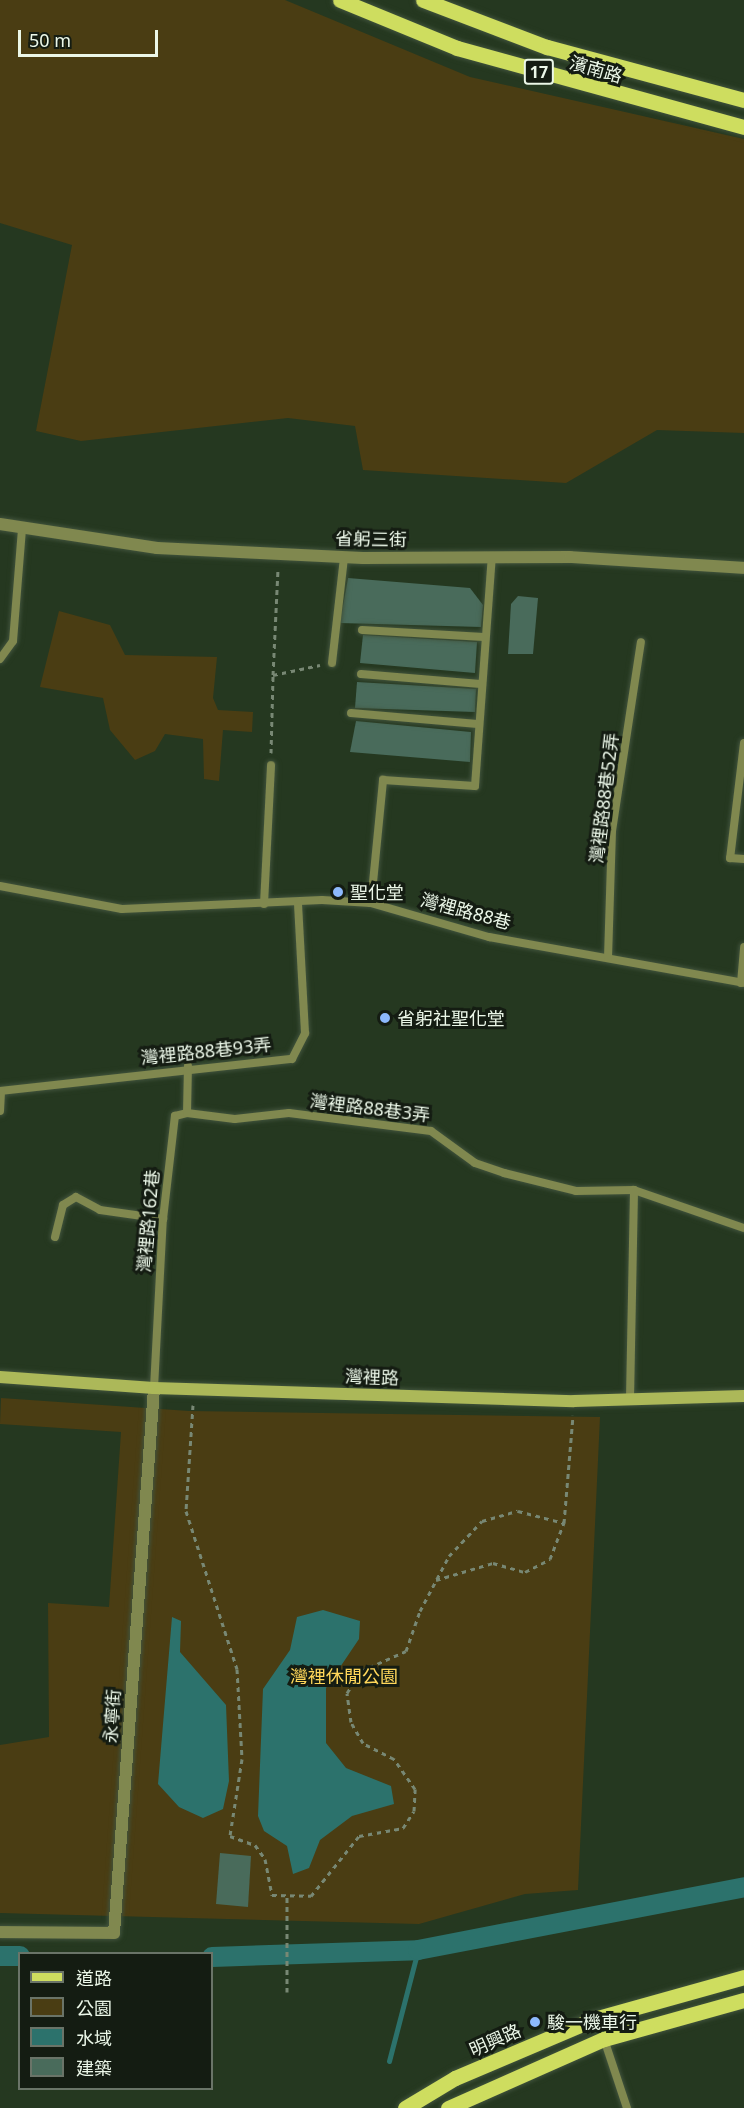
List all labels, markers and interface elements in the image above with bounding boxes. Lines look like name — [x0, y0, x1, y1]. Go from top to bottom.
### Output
scale bar — [21, 18, 160, 56]
text: 50 m — [29, 28, 71, 52]
street label: 濱南路 — [567, 51, 625, 87]
road number: 17 — [522, 59, 556, 85]
street label: 省躬三街 — [335, 528, 407, 550]
street label: 灣裡路88巷52弄 — [585, 732, 623, 864]
place label: 聖化堂 — [350, 881, 404, 903]
marker: 聖化堂 — [331, 885, 345, 899]
street label: 灣裡路88巷 — [418, 889, 514, 933]
place label: 省躬社聖化堂 — [397, 1007, 505, 1029]
marker: 省躬社聖化堂 — [378, 1011, 392, 1025]
street label: 灣裡路88巷93弄 — [140, 1033, 272, 1069]
street label: 灣裡路88巷3弄 — [309, 1090, 431, 1126]
street label: 灣裡路162巷 — [133, 1169, 163, 1273]
street label: 灣裡路 — [345, 1365, 399, 1389]
park label: 灣裡休閒公園 — [290, 1665, 398, 1687]
street label: 永寧街 — [99, 1688, 125, 1744]
legend — [18, 1952, 213, 2090]
text: 道路 — [76, 1966, 112, 1990]
text: 公園 — [76, 1996, 112, 2020]
place label: 駿一機車行 — [547, 2011, 637, 2033]
marker: 駿一機車行 — [528, 2015, 542, 2029]
street label: 明興路 — [466, 2019, 524, 2061]
text: 水域 — [76, 2026, 112, 2050]
text: 建築 — [76, 2056, 112, 2080]

